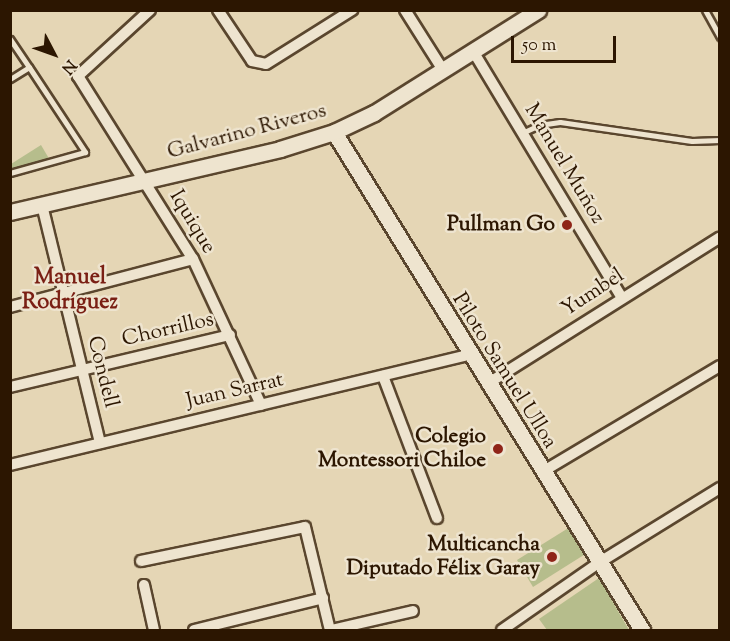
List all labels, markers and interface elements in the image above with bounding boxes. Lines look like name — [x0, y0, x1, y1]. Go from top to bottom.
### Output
north arrow — [24, 24, 84, 84]
scale bar — [514, 24, 619, 62]
text: 50 m — [522, 33, 556, 59]
text: N — [55, 54, 81, 79]
street label: Galvarino Riveros — [165, 99, 329, 165]
street label: Manuel Muñoz — [518, 99, 610, 229]
street label: Iquique — [163, 186, 221, 258]
place label: Pullman Go — [447, 212, 555, 238]
marker: Pullman Go — [560, 218, 574, 232]
street label: Yumbel — [557, 263, 629, 323]
district label: Manuel Rodríguez — [22, 265, 118, 316]
street label: Piloto Samuel Ulloa — [446, 288, 562, 454]
street label: Chorrillos — [120, 307, 216, 353]
street label: Condell — [81, 333, 123, 411]
street label: Juan Sarrat — [184, 368, 286, 414]
place label: Colegio Montessori Chiloe — [318, 424, 486, 474]
marker: Colegio Montessori Chiloe — [491, 442, 505, 456]
place label: Multicancha Diputado Félix Garay — [346, 532, 540, 582]
marker: Multicancha Diputado Félix Garay — [545, 550, 559, 564]

